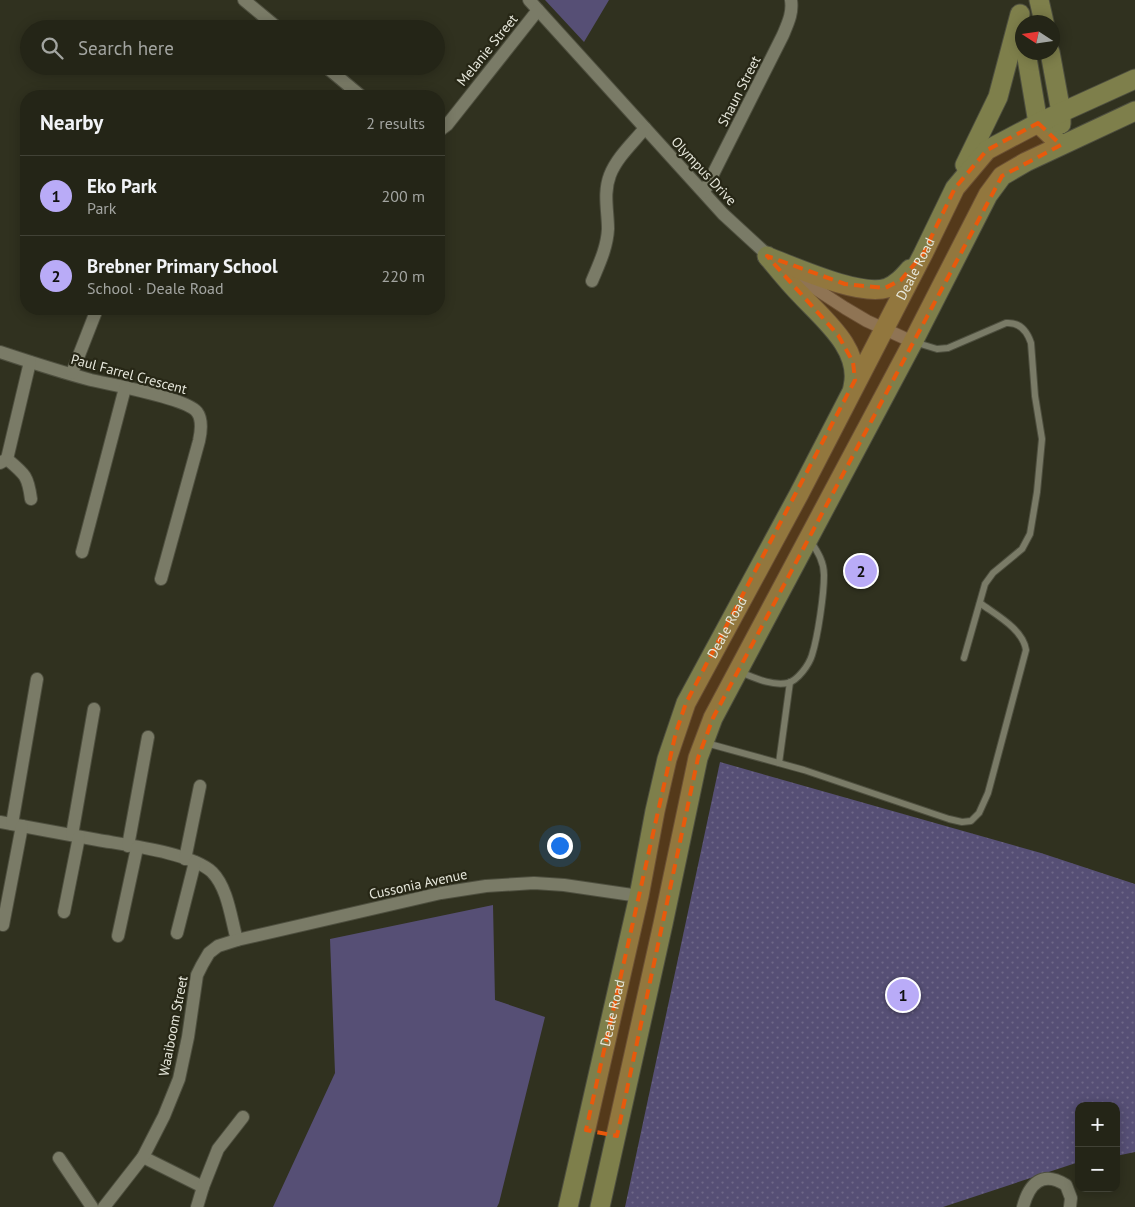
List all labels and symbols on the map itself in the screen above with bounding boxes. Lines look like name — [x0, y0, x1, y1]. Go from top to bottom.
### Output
street label: Melanie Street — [453, 10, 522, 90]
north arrow — [1015, 15, 1060, 60]
street label: Shaun Street — [714, 53, 765, 129]
street label: Olympus Drive — [668, 133, 740, 209]
street label: Deale Road — [892, 235, 939, 303]
street label: Paul Farrel Crescent — [69, 350, 189, 398]
pin: 2 — [845, 552, 877, 590]
street label: Deale Road — [703, 593, 751, 661]
your location — [547, 833, 573, 859]
street label: Cussonia Avenue — [367, 865, 469, 903]
street label: Waaiboom Street — [154, 974, 192, 1078]
pin: 1 — [887, 976, 919, 1014]
street label: Deale Road — [596, 978, 629, 1048]

